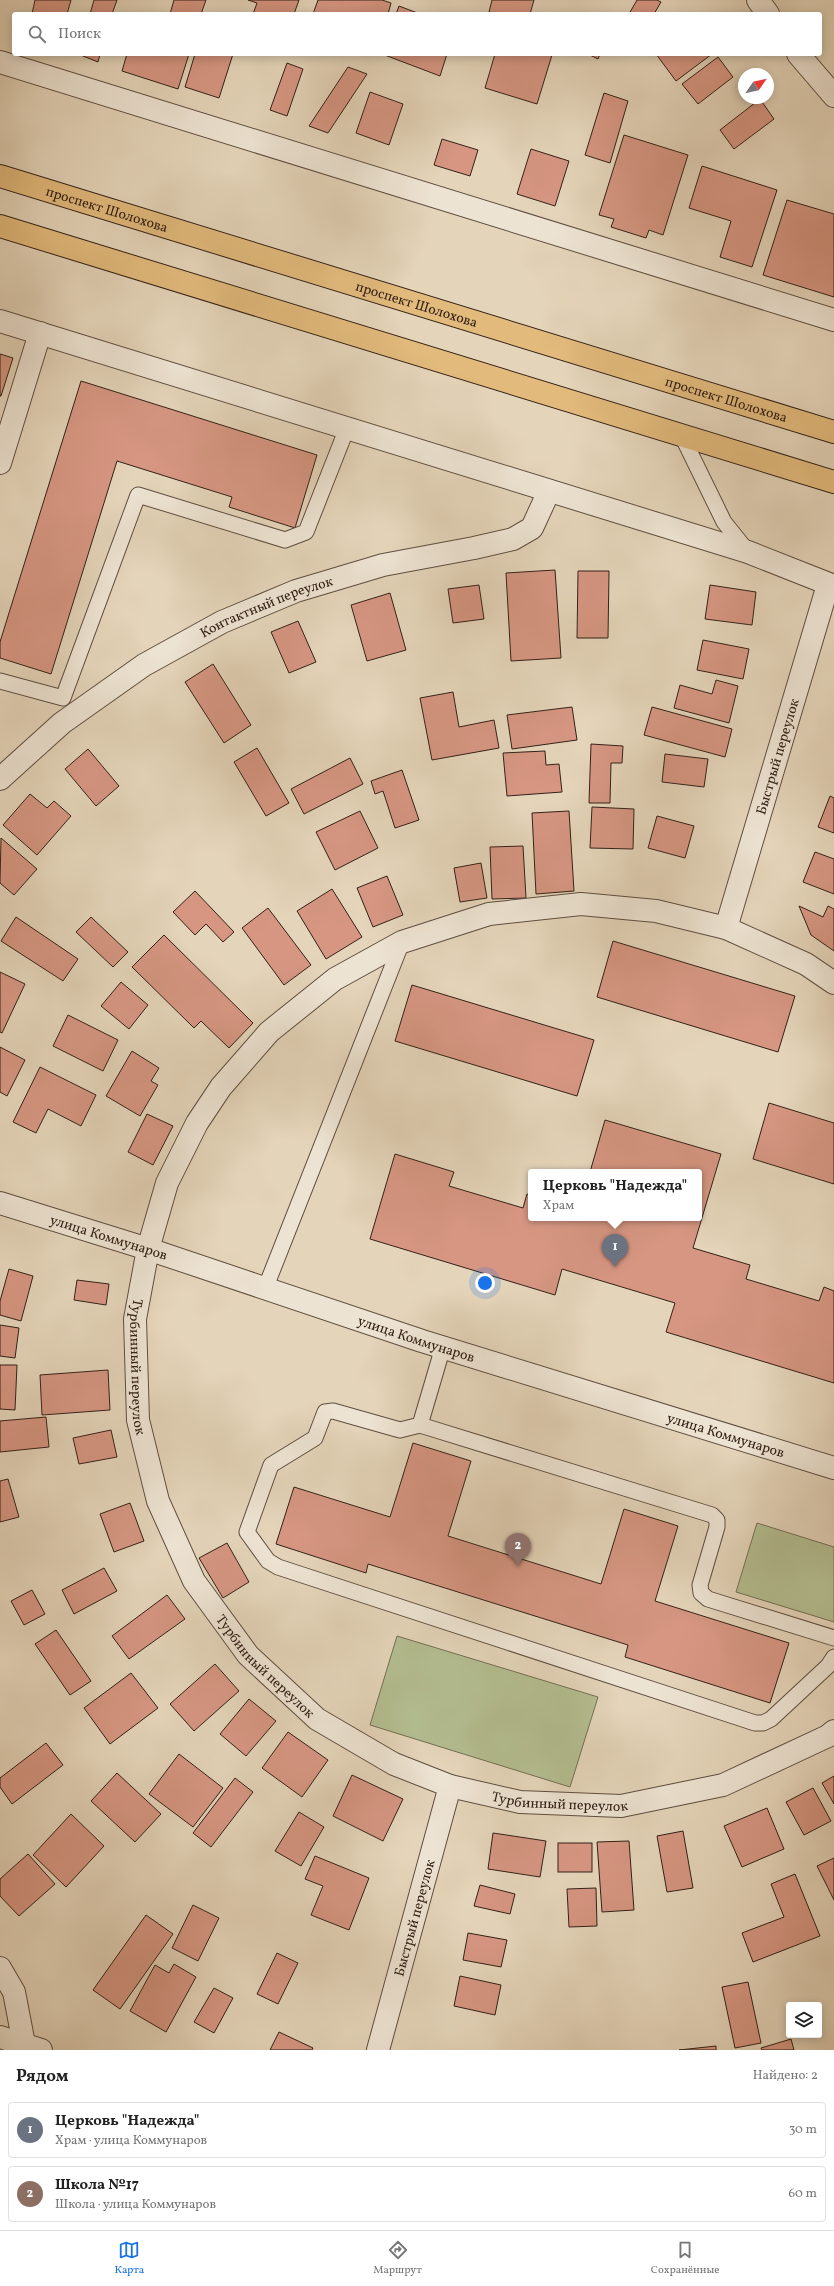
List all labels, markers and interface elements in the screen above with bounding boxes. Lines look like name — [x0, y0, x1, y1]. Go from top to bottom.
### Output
search box — [12, 12, 822, 56]
icon: search — [26, 23, 48, 45]
text: Поиск — [58, 24, 101, 45]
north arrow — [738, 68, 774, 104]
street label: проспект Шолохова — [43, 183, 170, 238]
street label: проспект Шолохова — [353, 278, 480, 333]
street label: проспект Шолохова — [663, 373, 790, 428]
street label: Контактный переулок — [197, 572, 336, 643]
street label: Быстрый переулок — [752, 696, 805, 817]
popup — [528, 1169, 702, 1221]
text: Церковь "Надежда" — [543, 1176, 687, 1197]
text: Храм — [543, 1197, 574, 1215]
street label: улица Коммунаров — [47, 1211, 170, 1266]
pin: 1 — [602, 1234, 628, 1267]
your location — [475, 1273, 495, 1293]
street label: Турбинный переулок — [124, 1297, 149, 1438]
street label: улица Коммунаров — [355, 1312, 477, 1368]
street label: улица Коммунаров — [664, 1409, 787, 1463]
pin: 2 — [505, 1533, 531, 1566]
street label: Турбинный переулок — [211, 1611, 318, 1723]
street label: Турбинный переулок — [490, 1788, 630, 1817]
street label: Быстрый переулок — [391, 1857, 441, 1979]
map controls — [786, 2002, 822, 2038]
button: layers — [786, 2002, 822, 2038]
text: Рядом — [16, 2065, 69, 2088]
text: Найдено: 2 — [753, 2067, 818, 2085]
text: Церковь "Надежда" — [55, 2111, 200, 2132]
text: 1 — [27, 2121, 33, 2139]
text: 30 m — [789, 2121, 817, 2139]
text: Храм · улица Коммунаров — [55, 2132, 207, 2150]
text: Школа №17 — [55, 2175, 139, 2196]
text: 2 — [27, 2185, 33, 2203]
text: 60 m — [789, 2185, 817, 2203]
text: Школа · улица Коммунаров — [55, 2196, 216, 2214]
tab: Карта — [114, 2239, 144, 2278]
tab: Маршрут — [373, 2239, 422, 2278]
tab: Сохранённые — [651, 2239, 719, 2278]

